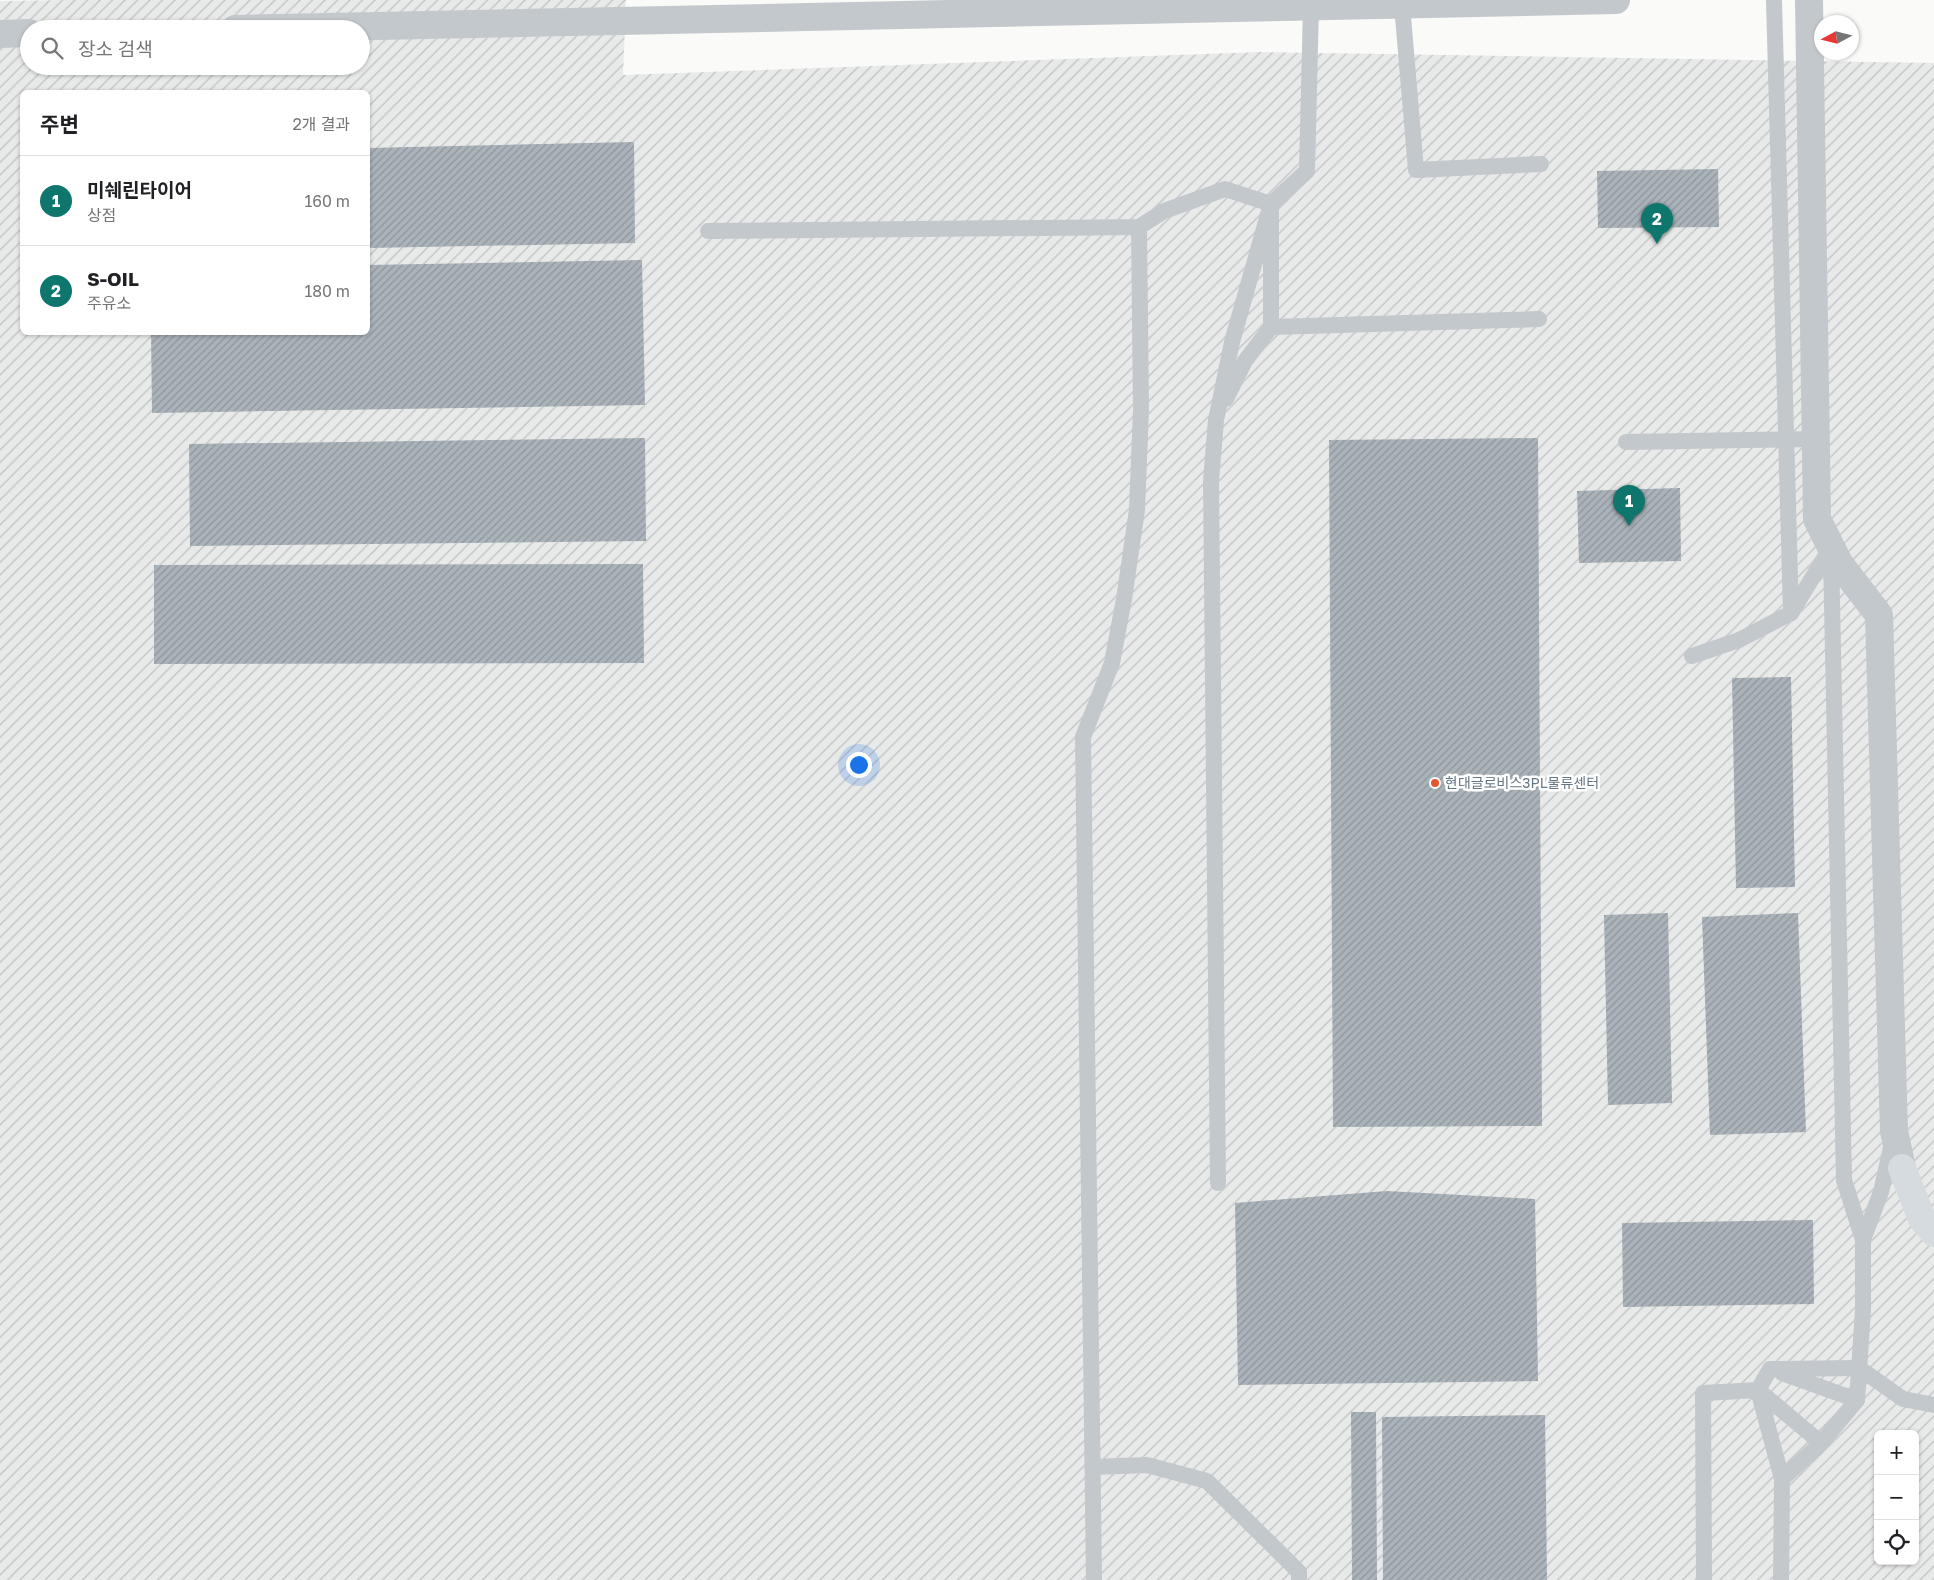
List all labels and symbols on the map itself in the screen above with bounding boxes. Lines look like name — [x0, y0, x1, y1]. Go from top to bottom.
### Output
north arrow — [1814, 15, 1859, 60]
pin: 2 — [1641, 203, 1673, 244]
pin: 1 — [1613, 485, 1645, 526]
your location — [846, 752, 872, 778]
place label: 현대글로비스3PL물류센터 — [1445, 774, 1599, 791]
marker: 현대글로비스3PL물류센터 — [1429, 777, 1441, 789]

